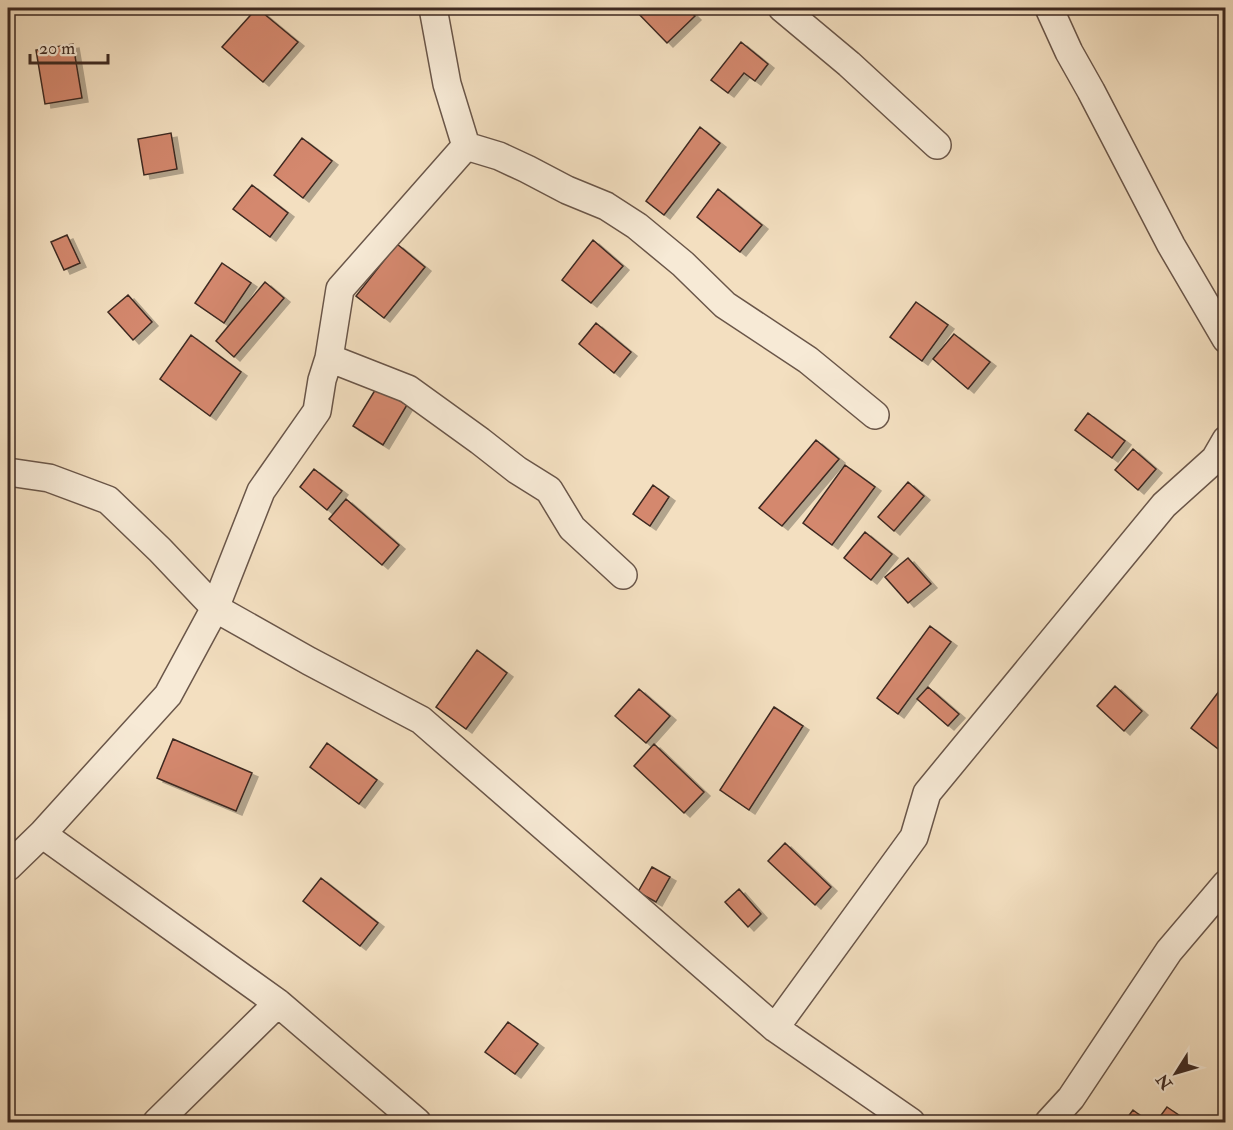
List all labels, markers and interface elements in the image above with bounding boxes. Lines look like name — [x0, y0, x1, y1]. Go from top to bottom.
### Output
scale bar — [30, 27, 108, 65]
text: 20 m — [39, 37, 75, 60]
north arrow — [1146, 1043, 1206, 1103]
text: N — [1152, 1069, 1178, 1094]

